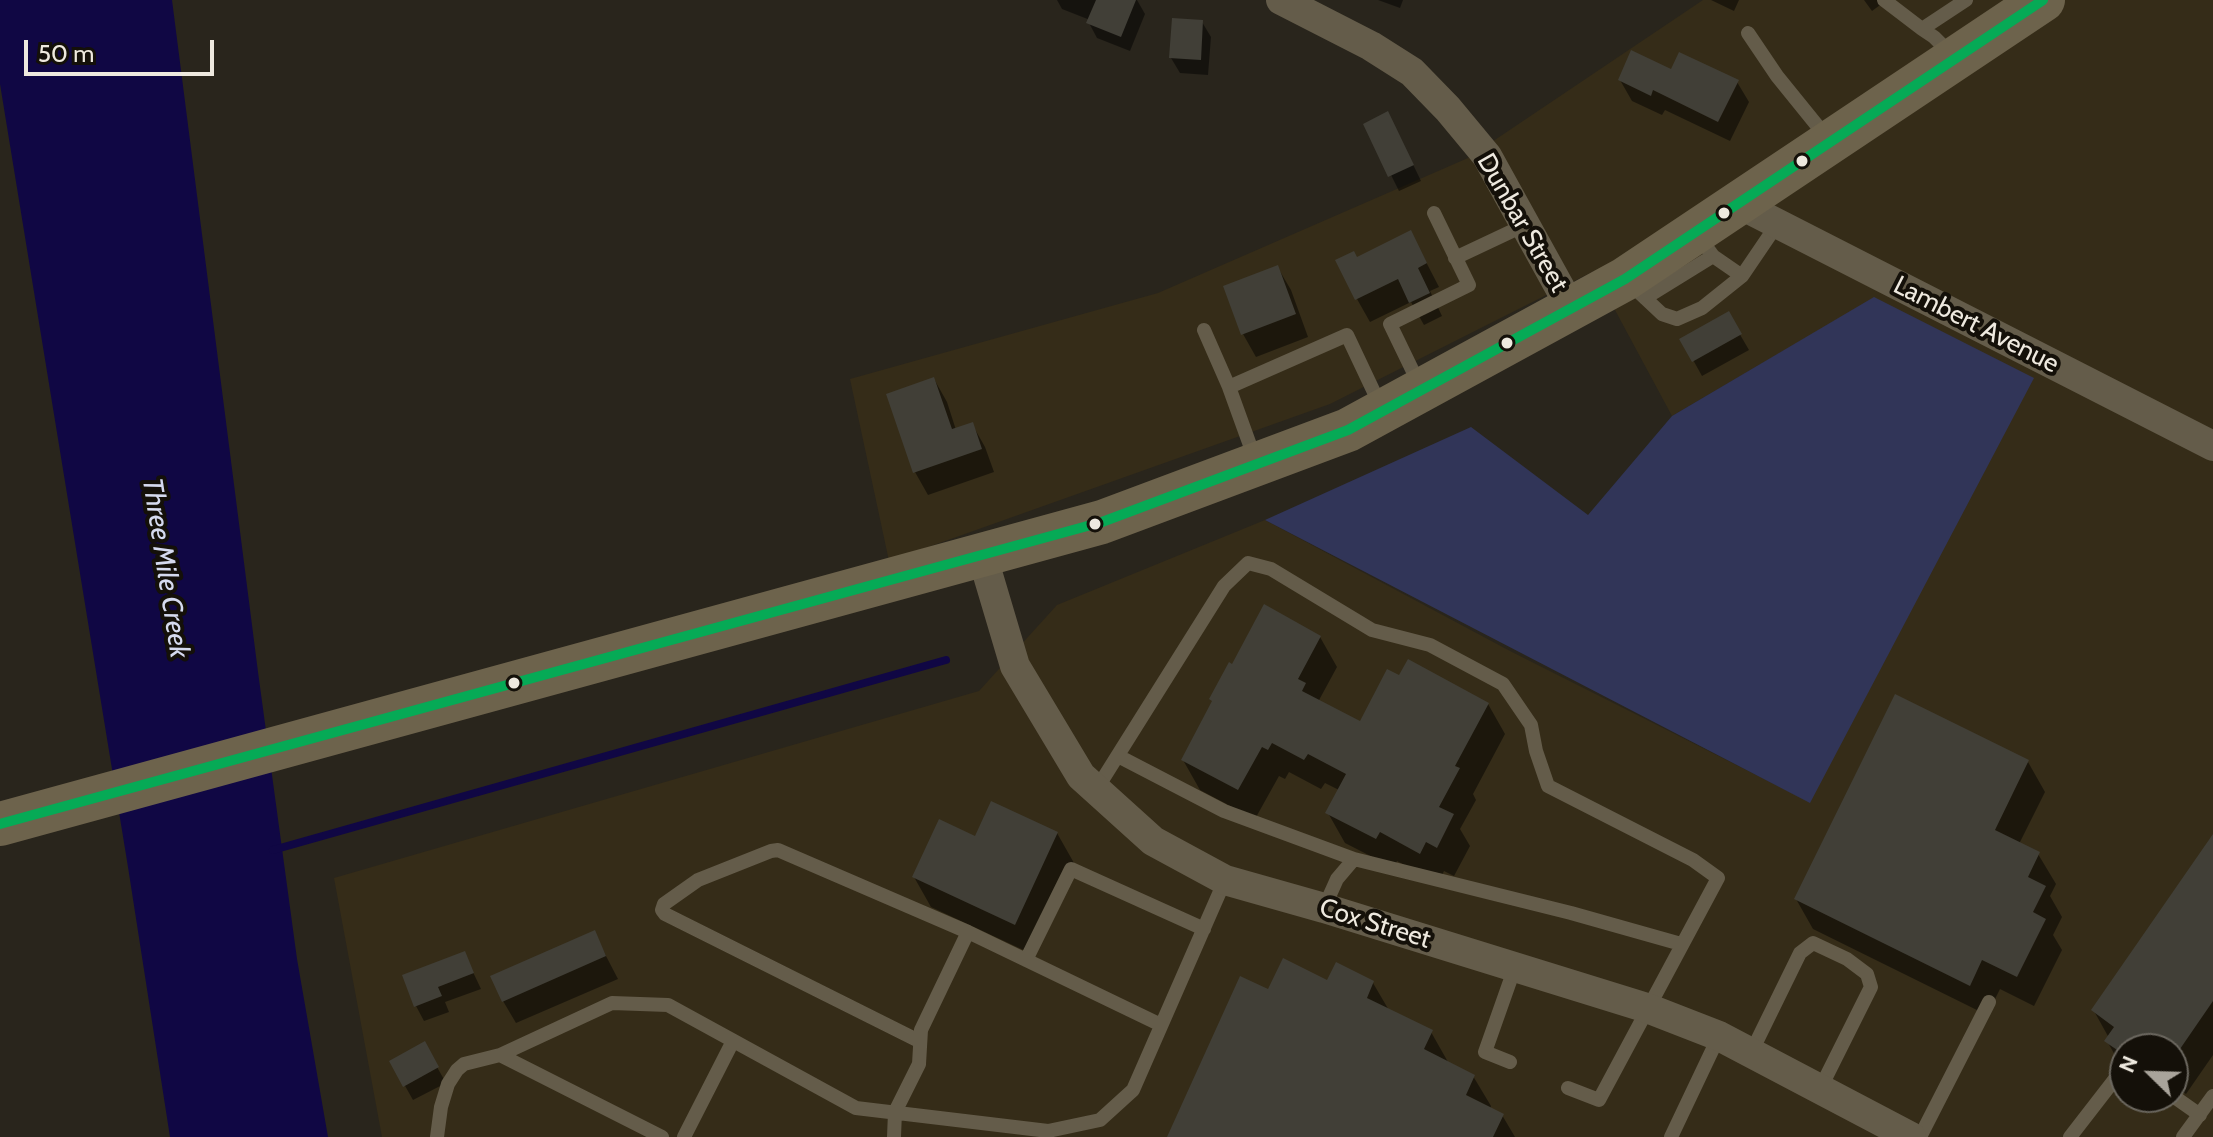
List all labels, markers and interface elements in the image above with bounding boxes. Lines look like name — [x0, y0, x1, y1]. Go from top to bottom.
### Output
scale bar — [28, 24, 218, 74]
text: 50 m — [38, 39, 94, 68]
street label: Dunbar Street — [1470, 148, 1574, 298]
unlabelled marker — [1794, 153, 1810, 169]
unlabelled marker — [1716, 205, 1732, 221]
street label: Lambert Avenue — [1888, 270, 2064, 380]
unlabelled marker — [1499, 335, 1515, 351]
water label: Three Mile Creek — [134, 476, 196, 660]
unlabelled marker — [1087, 516, 1103, 532]
unlabelled marker — [506, 675, 522, 691]
street label: Cox Street — [1316, 892, 1434, 956]
north arrow — [2109, 1033, 2189, 1113]
text: N — [2113, 1052, 2144, 1077]

